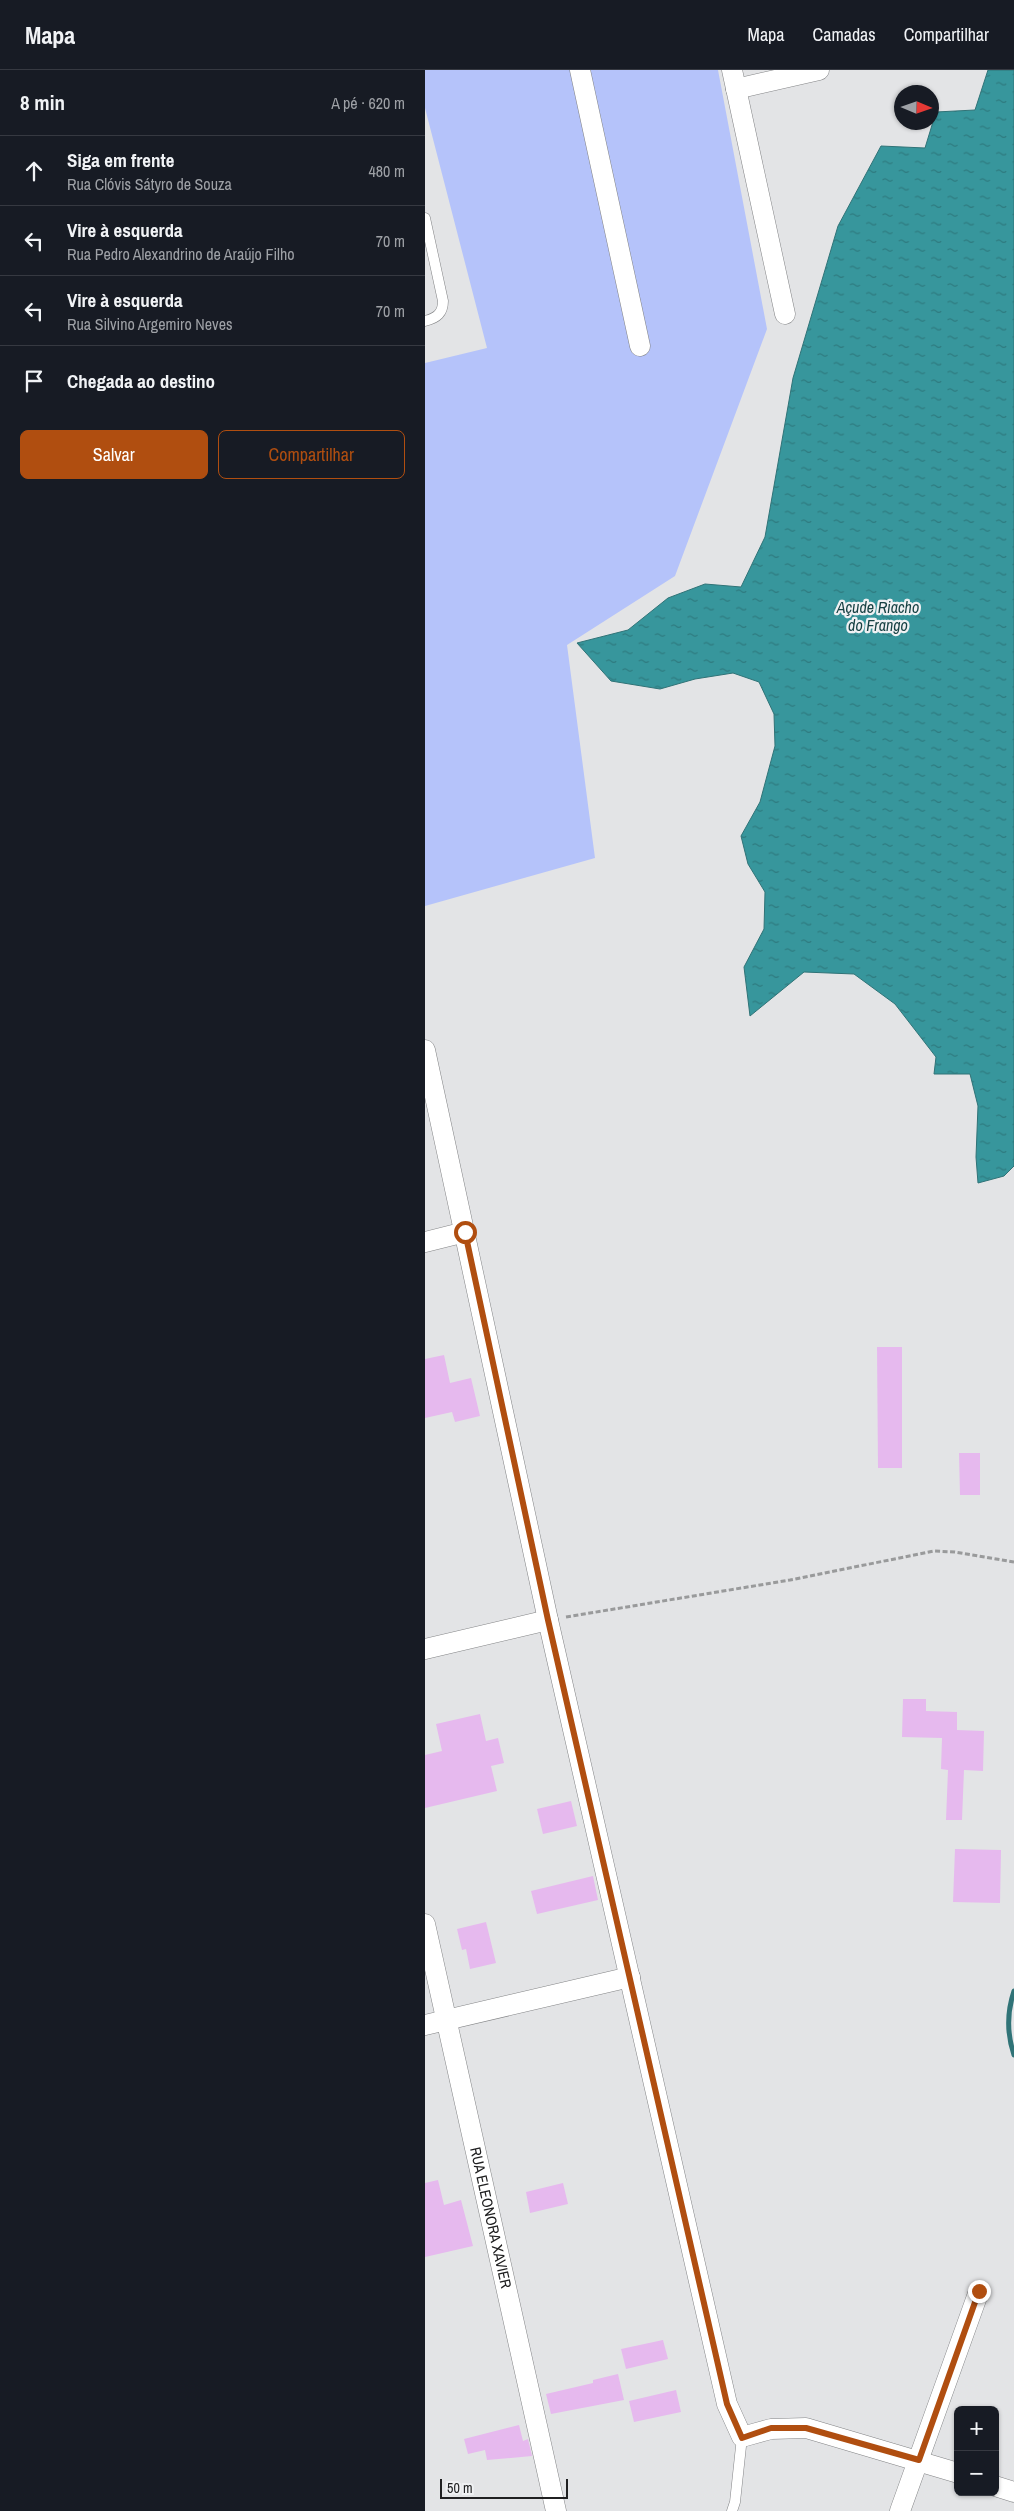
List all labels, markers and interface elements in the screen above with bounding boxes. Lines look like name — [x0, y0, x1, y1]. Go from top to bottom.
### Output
text: Mapa — [25, 19, 75, 51]
text: Mapa — [748, 22, 785, 47]
text: Camadas — [813, 22, 876, 47]
text: Compartilhar — [904, 22, 989, 47]
north arrow — [894, 85, 939, 130]
text: 8 min — [20, 88, 65, 117]
text: A pé · 620 m — [331, 92, 405, 114]
text: Siga em frente — [67, 147, 174, 173]
icon: ahead — [20, 157, 48, 185]
text: 480 m — [369, 160, 405, 182]
text: Rua Clóvis Sátyro de Souza — [67, 173, 232, 195]
text: Vire à esquerda — [67, 217, 183, 243]
icon: left — [20, 227, 48, 255]
text: 70 m — [376, 230, 405, 252]
text: Rua Pedro Alexandrino de Araújo Filho — [67, 243, 295, 265]
text: Vire à esquerda — [67, 287, 183, 313]
icon: left — [20, 297, 48, 325]
text: 70 m — [376, 300, 405, 322]
text: Rua Silvino Argemiro Neves — [67, 313, 233, 335]
icon: arrive — [20, 367, 48, 395]
text: Chegada ao destino — [67, 368, 215, 394]
button: Salvar — [20, 430, 208, 479]
button: Compartilhar — [218, 430, 405, 479]
water label: Açude Riacho do Frango — [836, 596, 919, 636]
route start — [454, 1221, 477, 1244]
street label: RUA ELEONORA XAVIER — [465, 2145, 517, 2290]
route end — [968, 2280, 991, 2303]
map controls — [954, 2406, 999, 2496]
button: + — [954, 2406, 999, 2451]
button: − — [954, 2451, 999, 2496]
scale bar — [440, 2476, 567, 2499]
text: 50 m — [447, 2479, 473, 2497]

